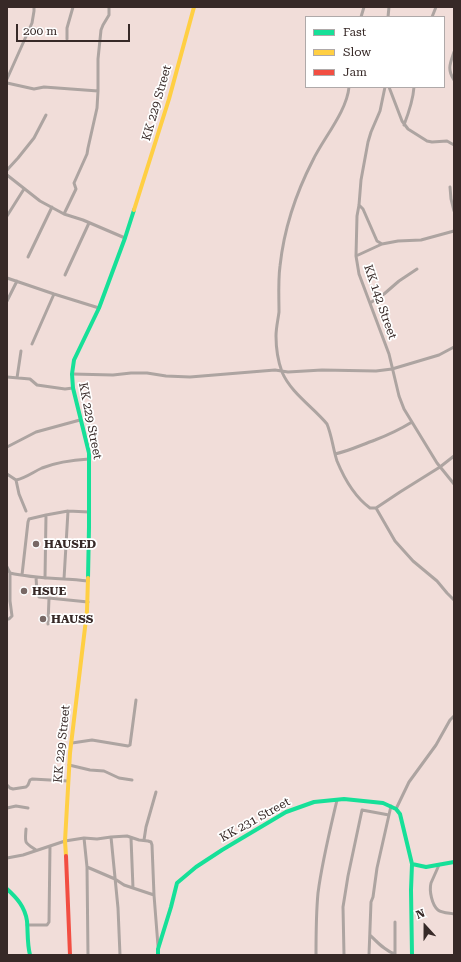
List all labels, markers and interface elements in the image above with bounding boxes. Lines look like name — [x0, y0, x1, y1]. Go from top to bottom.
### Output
scale bar — [18, 16, 132, 42]
legend — [305, 16, 445, 88]
text: 200 m — [23, 24, 57, 38]
text: Fast — [343, 25, 366, 39]
text: Slow — [343, 45, 371, 59]
street label: KK 229 Street — [139, 63, 175, 143]
text: Jam — [343, 65, 367, 79]
street label: KK 142 Street — [360, 263, 400, 341]
street label: KK 229 Street — [75, 381, 105, 461]
place label: HAUSED — [44, 537, 96, 551]
marker: HAUSED — [31, 539, 41, 549]
place label: HSUE — [32, 584, 66, 598]
marker: HSUE — [19, 586, 29, 596]
place label: HAUSS — [51, 612, 93, 626]
marker: HAUSS — [38, 614, 48, 624]
street label: KK 229 Street — [51, 704, 73, 784]
street label: KK 231 Street — [217, 795, 293, 845]
north arrow — [405, 906, 445, 946]
text: N — [414, 907, 427, 922]

